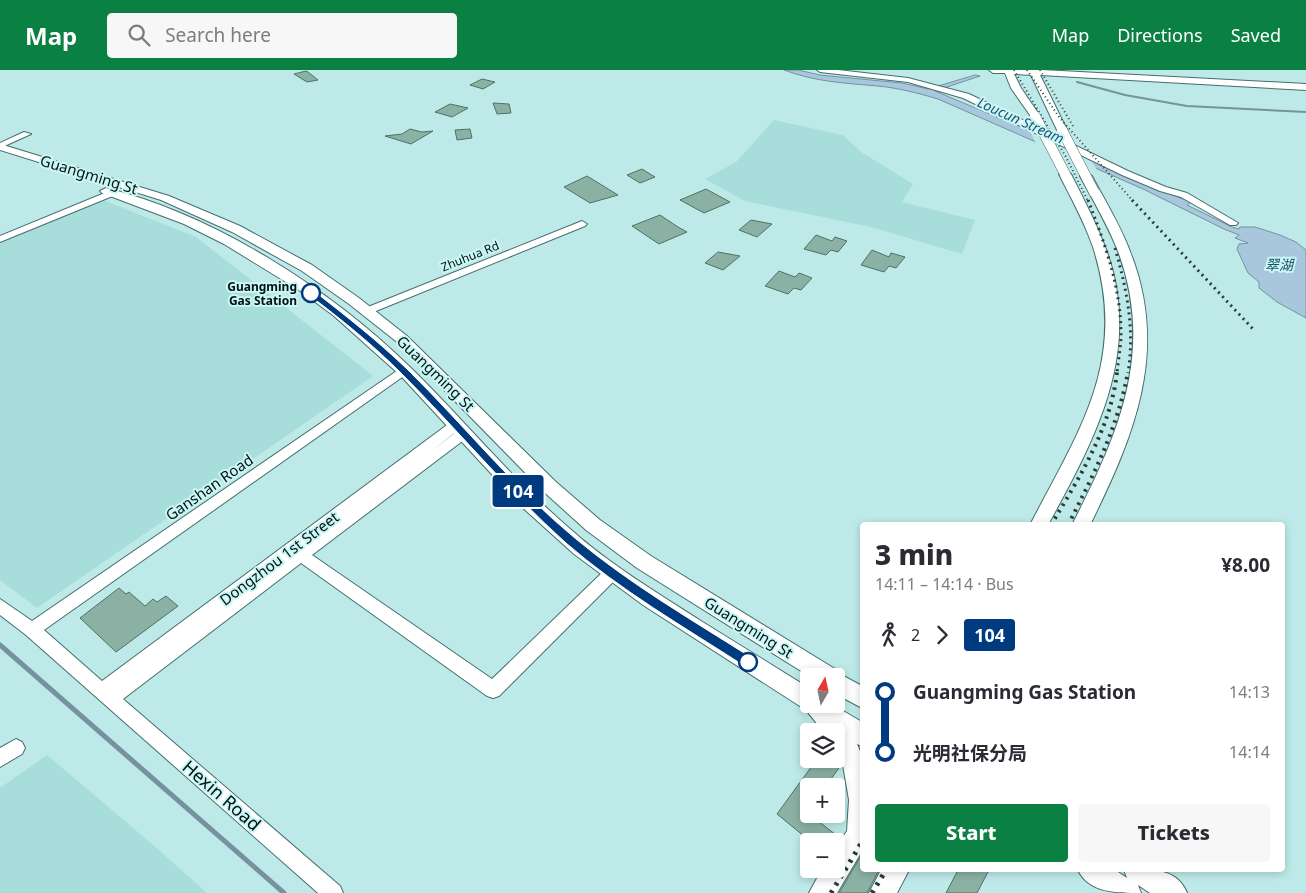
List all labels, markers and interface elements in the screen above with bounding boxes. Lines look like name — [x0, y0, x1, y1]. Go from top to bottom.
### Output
search box — [107, 13, 457, 58]
text: Map — [25, 19, 77, 52]
icon: search — [125, 21, 153, 49]
text: Search here — [165, 22, 271, 48]
text: Map — [1052, 23, 1089, 47]
text: Directions — [1117, 23, 1203, 47]
text: Saved — [1231, 23, 1281, 47]
water label: Loucun Stream — [975, 92, 1067, 148]
street label: Guangming St — [38, 150, 141, 199]
street label: Zhuhua Rd — [438, 237, 502, 275]
water label: 翠湖 — [1265, 255, 1295, 274]
place label: Guangming Gas Station — [227, 278, 297, 309]
marker: Guangming Gas Station — [301, 283, 321, 303]
street label: Guangming St — [393, 331, 480, 416]
street label: Ganshan Road — [161, 449, 257, 525]
line badge: 104 — [489, 475, 547, 507]
text: 104 — [503, 479, 533, 503]
street label: Dongzhou 1st Street — [215, 506, 343, 609]
text: 3 min — [875, 535, 953, 573]
text: ¥8.00 — [1221, 552, 1270, 578]
text: 14:11 – 14:14 · Bus — [875, 573, 1014, 595]
street label: Guangming St — [701, 592, 798, 663]
icon: walk — [875, 621, 903, 649]
icon: forward — [928, 621, 956, 649]
text: 104 — [974, 623, 1005, 647]
text: 2 — [911, 624, 920, 646]
unlabelled marker — [738, 652, 758, 672]
north arrow — [800, 668, 845, 712]
map controls — [800, 668, 845, 878]
text: Guangming Gas Station — [913, 679, 1136, 705]
text: 14:13 — [1229, 681, 1270, 703]
button: layers — [800, 723, 845, 768]
text: 光明社保分局 — [913, 740, 1027, 766]
text: 14:14 — [1229, 741, 1270, 763]
street label: Hexin Road — [178, 754, 266, 836]
button: + — [800, 778, 845, 823]
button: Start — [875, 804, 1068, 862]
button: Tickets — [1078, 804, 1270, 862]
button: − — [800, 833, 845, 878]

